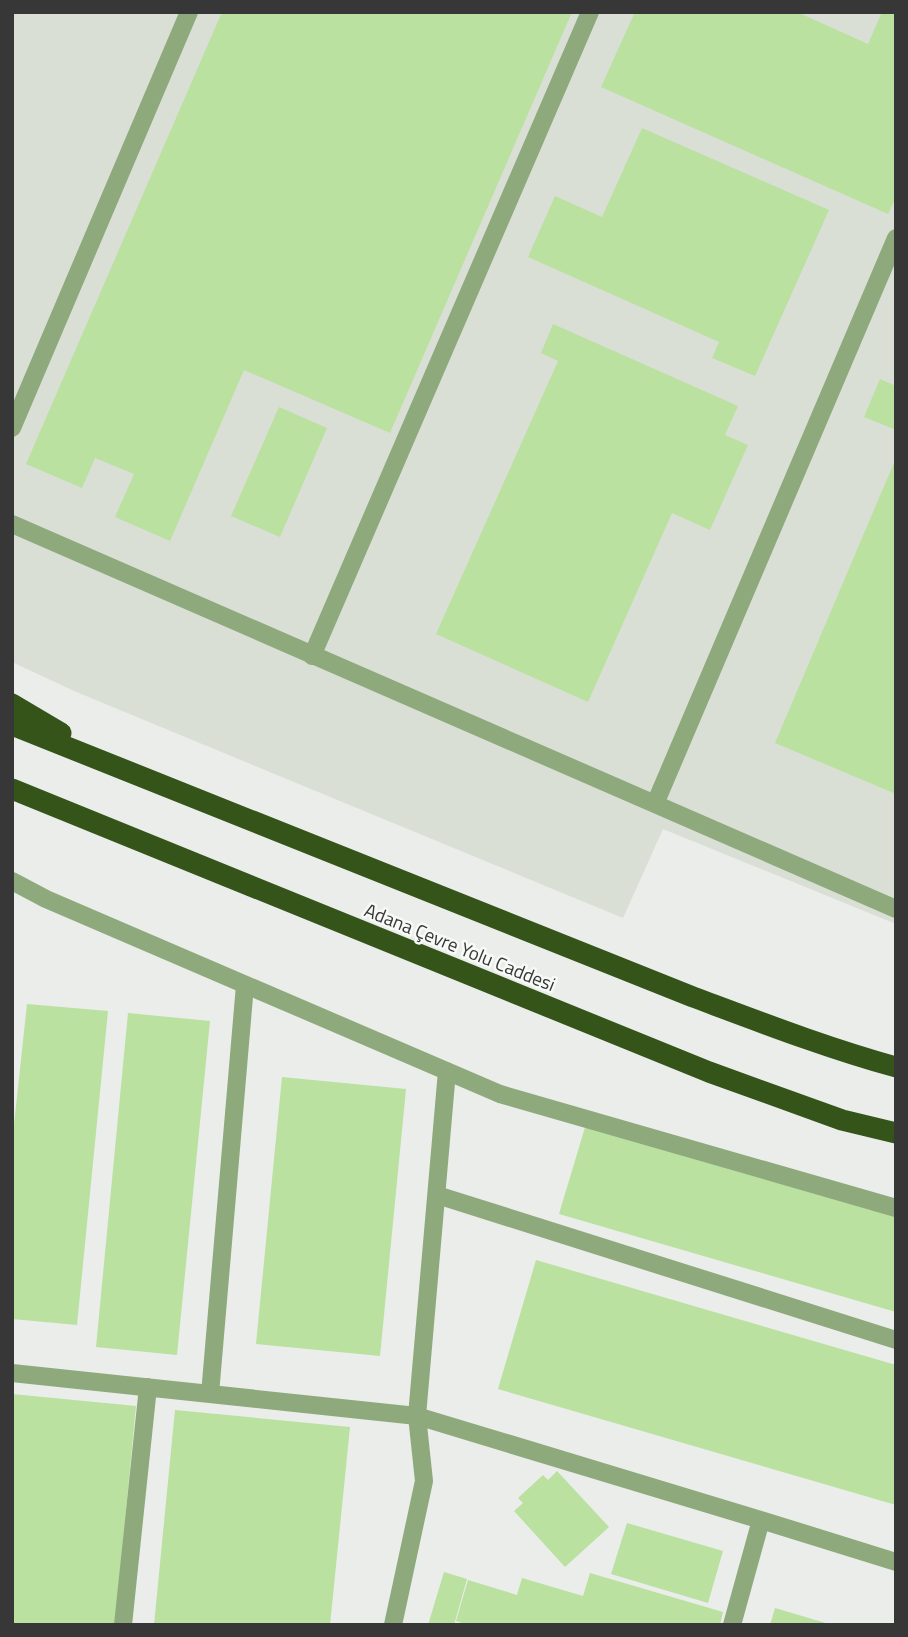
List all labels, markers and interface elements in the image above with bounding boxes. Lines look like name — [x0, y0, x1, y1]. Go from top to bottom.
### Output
street label: Adana Çevre Yolu Caddesi — [360, 895, 560, 998]

